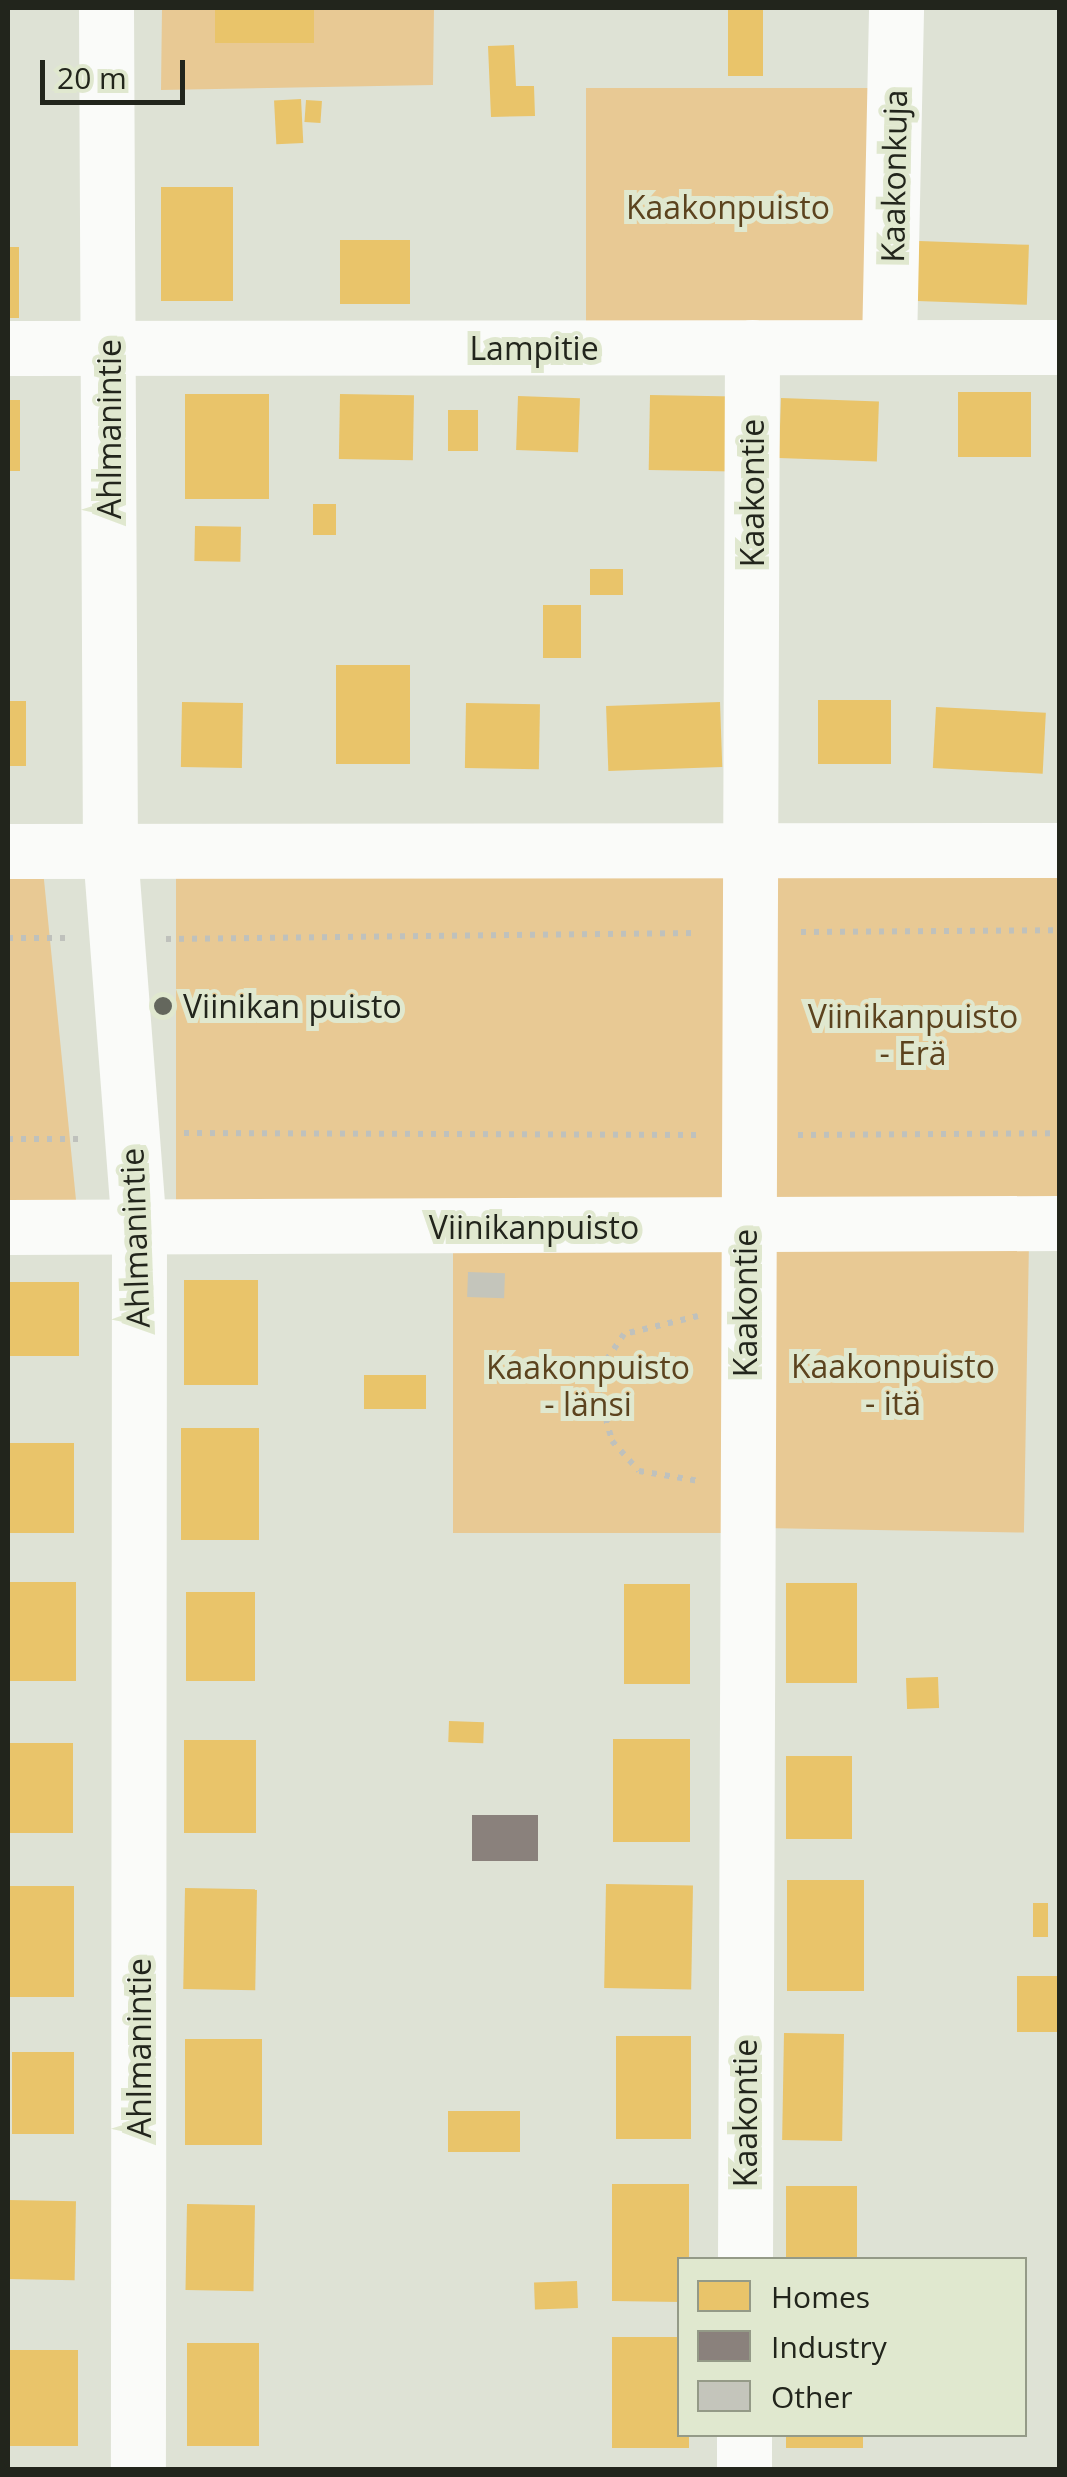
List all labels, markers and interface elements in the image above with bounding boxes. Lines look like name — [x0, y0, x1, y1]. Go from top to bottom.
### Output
scale bar — [45, 40, 190, 102]
text: 20 m — [57, 57, 127, 98]
street label: Kaakonkuja — [873, 89, 915, 263]
park label: Kaakonpuisto — [626, 188, 830, 226]
street label: Lampitie — [469, 329, 599, 367]
street label: Ahlmanintie — [90, 339, 128, 519]
street label: Kaakontie — [733, 419, 771, 567]
place label: Viinikan puisto — [183, 987, 402, 1025]
marker: Viinikan puisto — [152, 995, 174, 1017]
park label: Viinikanpuisto - Erä — [808, 998, 1018, 1073]
street label: Ahlmanintie — [113, 1147, 157, 1329]
street label: Viinikanpuisto — [429, 1208, 639, 1246]
street label: Kaakontie — [726, 1229, 764, 1377]
park label: Kaakonpuisto - itä — [791, 1348, 995, 1423]
park label: Kaakonpuisto - länsi — [486, 1349, 690, 1424]
street label: Ahlmanintie — [120, 1958, 158, 2138]
street label: Kaakontie — [726, 2039, 764, 2187]
legend — [677, 2257, 1027, 2437]
text: Homes — [771, 2276, 870, 2317]
text: Industry — [771, 2326, 887, 2367]
text: Other — [771, 2376, 853, 2417]

